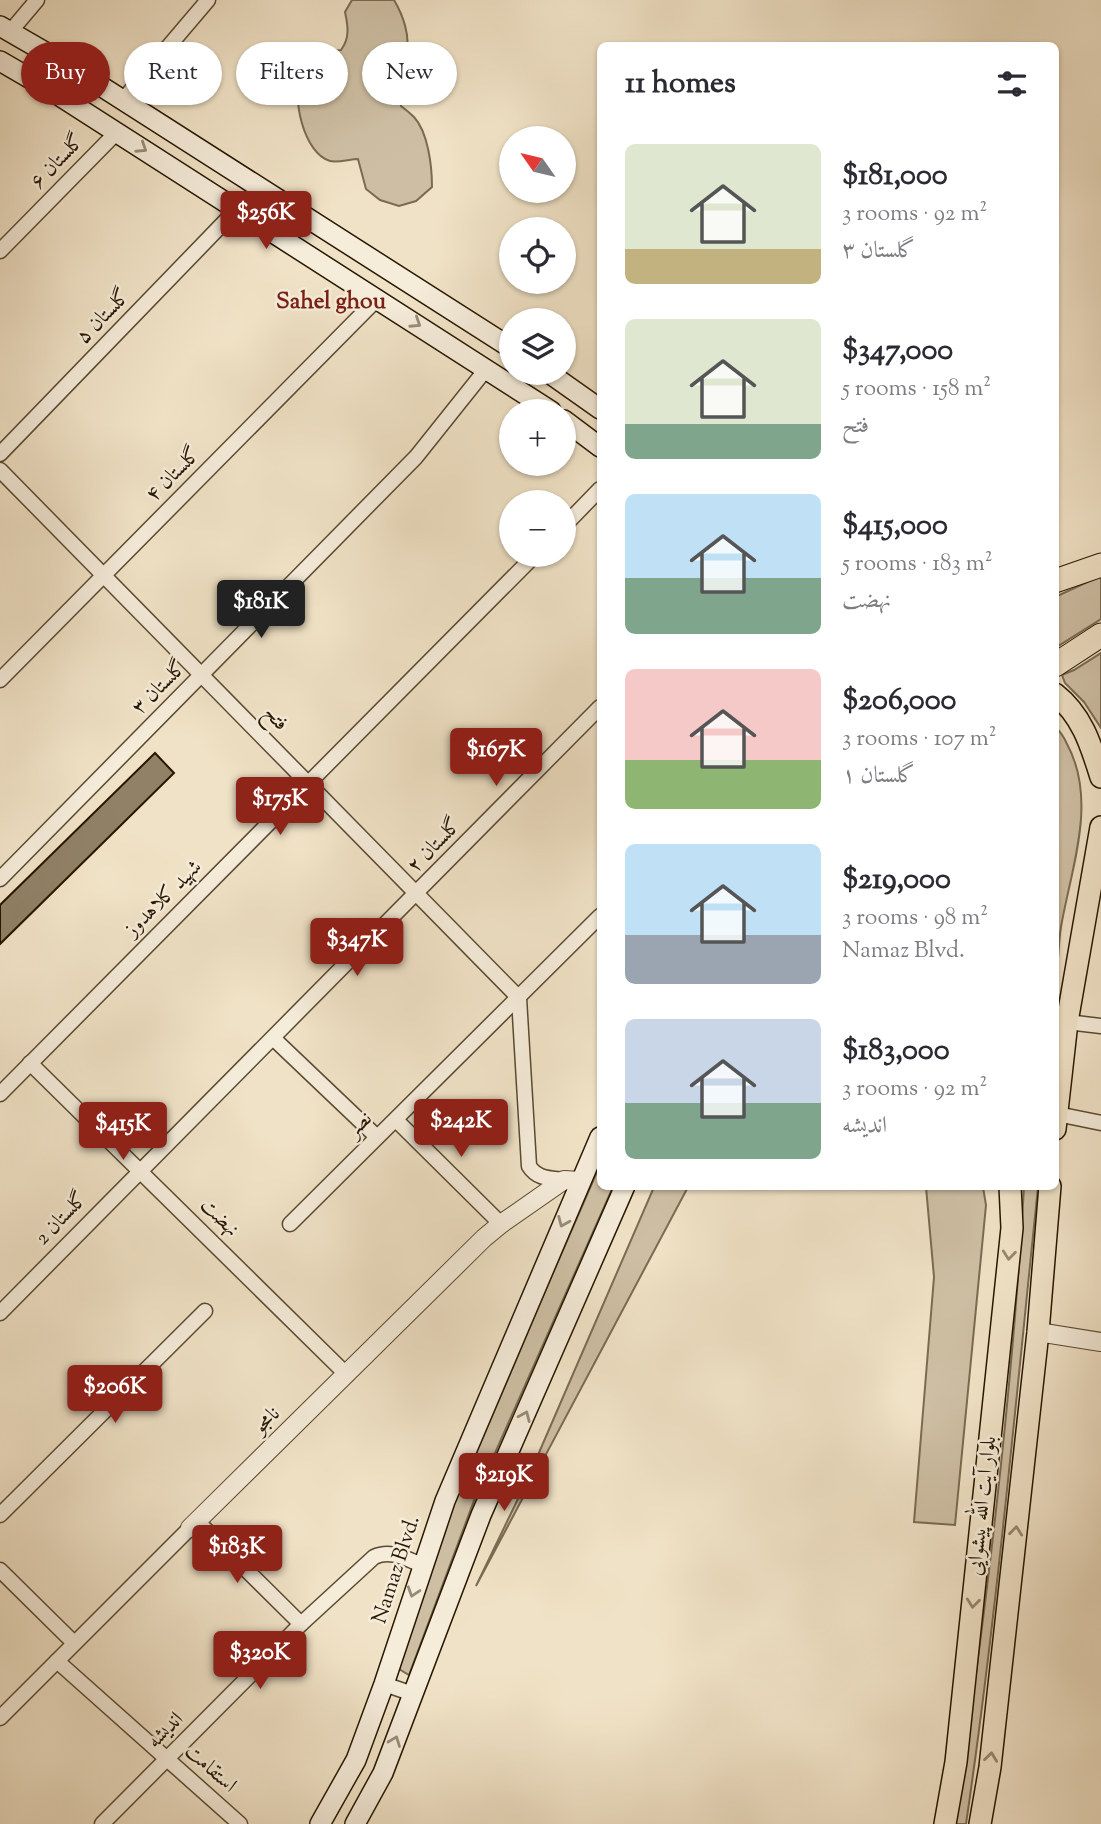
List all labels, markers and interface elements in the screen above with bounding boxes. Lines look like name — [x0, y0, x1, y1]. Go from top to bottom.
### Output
chip: Buy — [21, 42, 110, 105]
chip: Rent — [124, 42, 222, 105]
chip: Filters — [236, 42, 348, 105]
chip: New — [362, 42, 457, 105]
text: 11 homes — [625, 63, 736, 106]
icon: filters — [993, 65, 1031, 103]
north arrow — [499, 126, 576, 203]
map controls — [499, 126, 576, 567]
street label: گلستان ۶ — [24, 127, 92, 197]
one-way arrow — [134, 140, 147, 152]
text: $181,000 — [842, 155, 948, 198]
icon: home — [681, 172, 765, 256]
pin: $256K — [217, 191, 315, 251]
text: $256K — [237, 197, 295, 230]
text: 3 rooms · 92 m² — [842, 198, 987, 231]
button: locate — [499, 217, 576, 294]
text: گلستان ۳ — [842, 235, 915, 268]
street label: گلستان ۵ — [70, 282, 138, 352]
district label: Sahel ghou — [276, 286, 387, 319]
button: layers — [499, 308, 576, 385]
one-way arrow — [409, 315, 422, 328]
text: $347,000 — [842, 330, 953, 373]
icon: home — [681, 347, 765, 431]
text: 5 rooms · 158 m² — [842, 373, 991, 406]
button: + — [499, 399, 576, 476]
text: فتح — [842, 410, 869, 443]
street label: گلستان ۴ — [140, 441, 208, 509]
button: − — [499, 490, 576, 567]
text: $415,000 — [842, 505, 948, 548]
icon: home — [681, 522, 765, 606]
text: 5 rooms · 183 m² — [842, 548, 993, 581]
pin: $181K — [212, 580, 310, 640]
text: نهضت — [842, 585, 891, 618]
text: $181K — [233, 586, 289, 619]
street label: گلستان ۳ — [126, 654, 194, 722]
text: $206,000 — [842, 680, 956, 723]
icon: home — [681, 697, 765, 781]
street label: فتح — [254, 700, 294, 740]
text: 3 rooms · 107 m² — [842, 723, 997, 756]
pin: $167K — [447, 728, 545, 788]
text: $167K — [466, 734, 526, 767]
text: گلستان ۱ — [842, 760, 915, 793]
pin: $175K — [231, 778, 329, 837]
text: $175K — [252, 783, 308, 816]
street label: گلستان ۲ — [401, 811, 469, 881]
street label: شهید کلاهدوز — [117, 853, 210, 946]
text: $219,000 — [842, 859, 951, 902]
icon: home — [681, 872, 765, 956]
text: 3 rooms · 98 m² — [842, 902, 988, 935]
pin: $347K — [308, 918, 406, 978]
text: $347K — [326, 924, 388, 957]
text: Namaz Blvd. — [842, 935, 965, 968]
text: $183,000 — [842, 1030, 950, 1073]
icon: home — [681, 1047, 765, 1131]
text: 3 rooms · 92 m² — [842, 1073, 987, 1106]
pin: $242K — [412, 1100, 510, 1159]
pin: $415K — [74, 1102, 172, 1162]
street label: نصر — [339, 1105, 380, 1146]
text: $242K — [430, 1105, 492, 1138]
text: $415K — [95, 1108, 151, 1141]
text: اندیشه — [842, 1110, 887, 1143]
street label: گلستان 2 — [29, 1185, 95, 1253]
street label: نهضت — [193, 1192, 245, 1244]
one-way arrow — [557, 1215, 571, 1227]
one-way arrow — [1002, 1249, 1017, 1260]
pin: $206K — [66, 1366, 164, 1425]
text: $206K — [83, 1371, 147, 1404]
street label: نامجو — [245, 1400, 288, 1443]
one-way arrow — [516, 1411, 530, 1423]
street label: بلوار آیت الله پیشوایی — [957, 1434, 1005, 1577]
pin: $219K — [455, 1454, 553, 1513]
text: $219K — [475, 1459, 533, 1492]
street label: Namaz Blvd. — [365, 1512, 429, 1628]
one-way arrow — [1008, 1525, 1023, 1536]
pin: $183K — [188, 1526, 286, 1585]
text: $183K — [208, 1531, 266, 1564]
one-way arrow — [407, 1585, 422, 1597]
one-way arrow — [965, 1597, 980, 1608]
pin: $320K — [211, 1632, 309, 1691]
text: $320K — [229, 1637, 291, 1670]
street label: اندیشه — [141, 1706, 191, 1756]
one-way arrow — [387, 1735, 401, 1747]
street label: استقامت — [177, 1737, 243, 1801]
one-way arrow — [984, 1751, 999, 1763]

